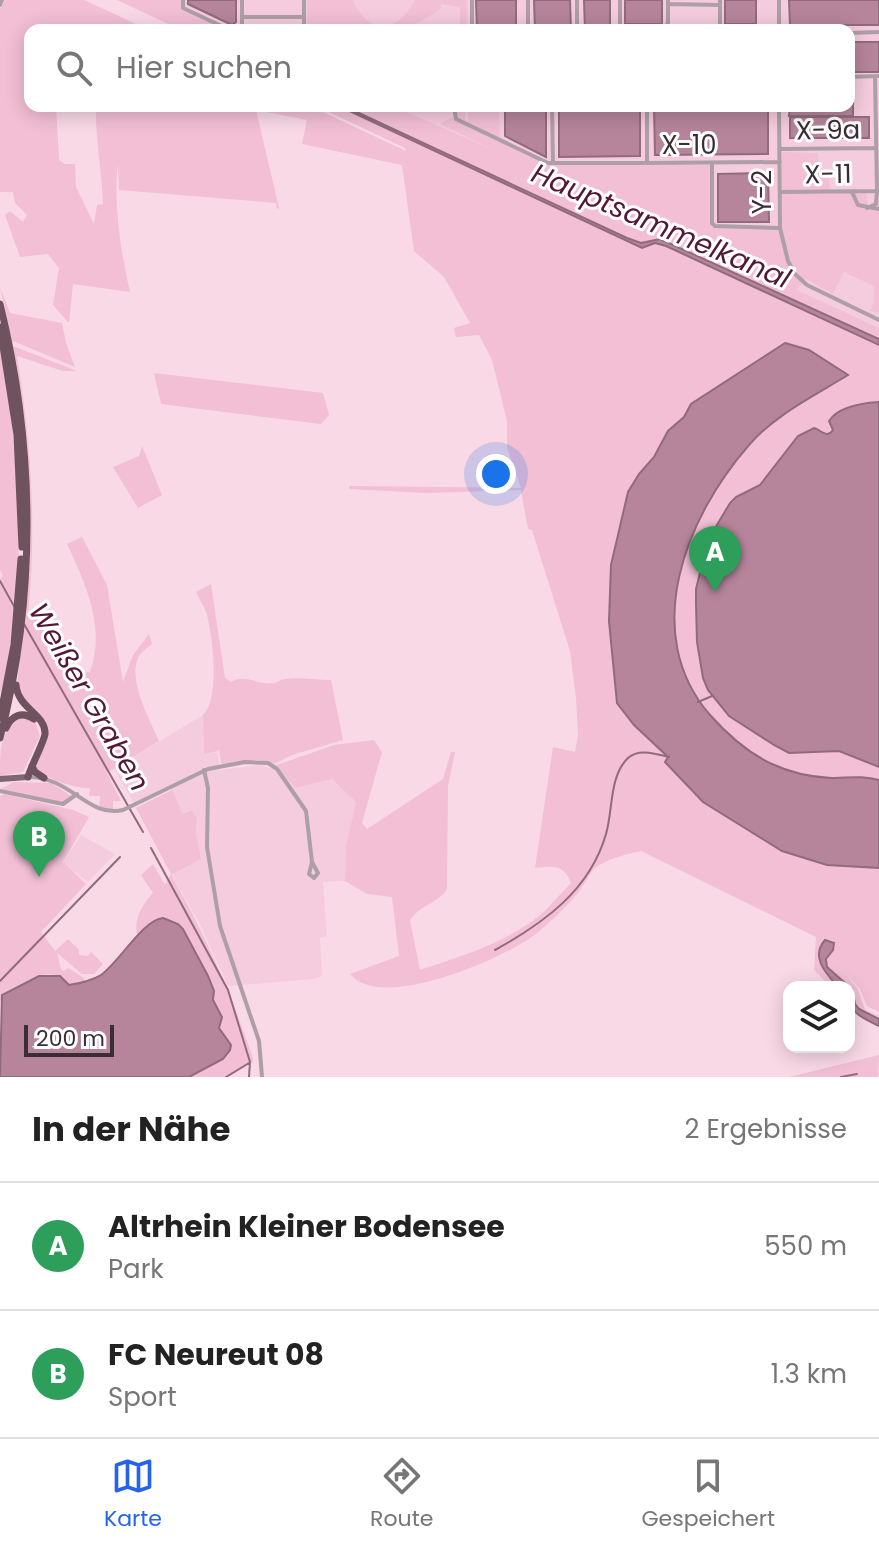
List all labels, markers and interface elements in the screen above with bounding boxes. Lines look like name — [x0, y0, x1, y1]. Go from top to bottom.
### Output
search box — [24, 24, 855, 112]
icon: search — [52, 46, 96, 90]
text: Hier suchen — [116, 46, 292, 89]
street label: X-9a — [795, 111, 861, 149]
street label: X-10 — [661, 127, 717, 163]
water label: Hauptsammelkanal — [525, 154, 797, 298]
street label: X-11 — [804, 156, 852, 192]
street label: Y-2 — [744, 170, 780, 214]
your location — [476, 454, 516, 494]
pin: A — [689, 526, 741, 592]
water label: Weißer Graben — [19, 596, 159, 798]
pin: B — [13, 811, 65, 877]
map controls — [783, 981, 855, 1053]
button: layers — [783, 981, 855, 1053]
scale bar — [24, 1021, 114, 1057]
text: 200 m — [36, 1023, 105, 1054]
text: In der Nähe — [32, 1105, 230, 1153]
text: 2 Ergebnisse — [684, 1111, 847, 1147]
text: Altrhein Kleiner Bodensee — [108, 1205, 505, 1248]
text: A — [48, 1228, 68, 1264]
text: 550 m — [764, 1228, 847, 1264]
text: Park — [108, 1251, 164, 1287]
text: FC Neureut 08 — [108, 1333, 324, 1376]
text: B — [49, 1356, 67, 1392]
text: 1.3 km — [771, 1356, 847, 1392]
text: Sport — [108, 1379, 177, 1415]
tab: Karte — [104, 1454, 162, 1535]
tab: Route — [370, 1454, 433, 1535]
tab: Gespeichert — [641, 1454, 775, 1535]

